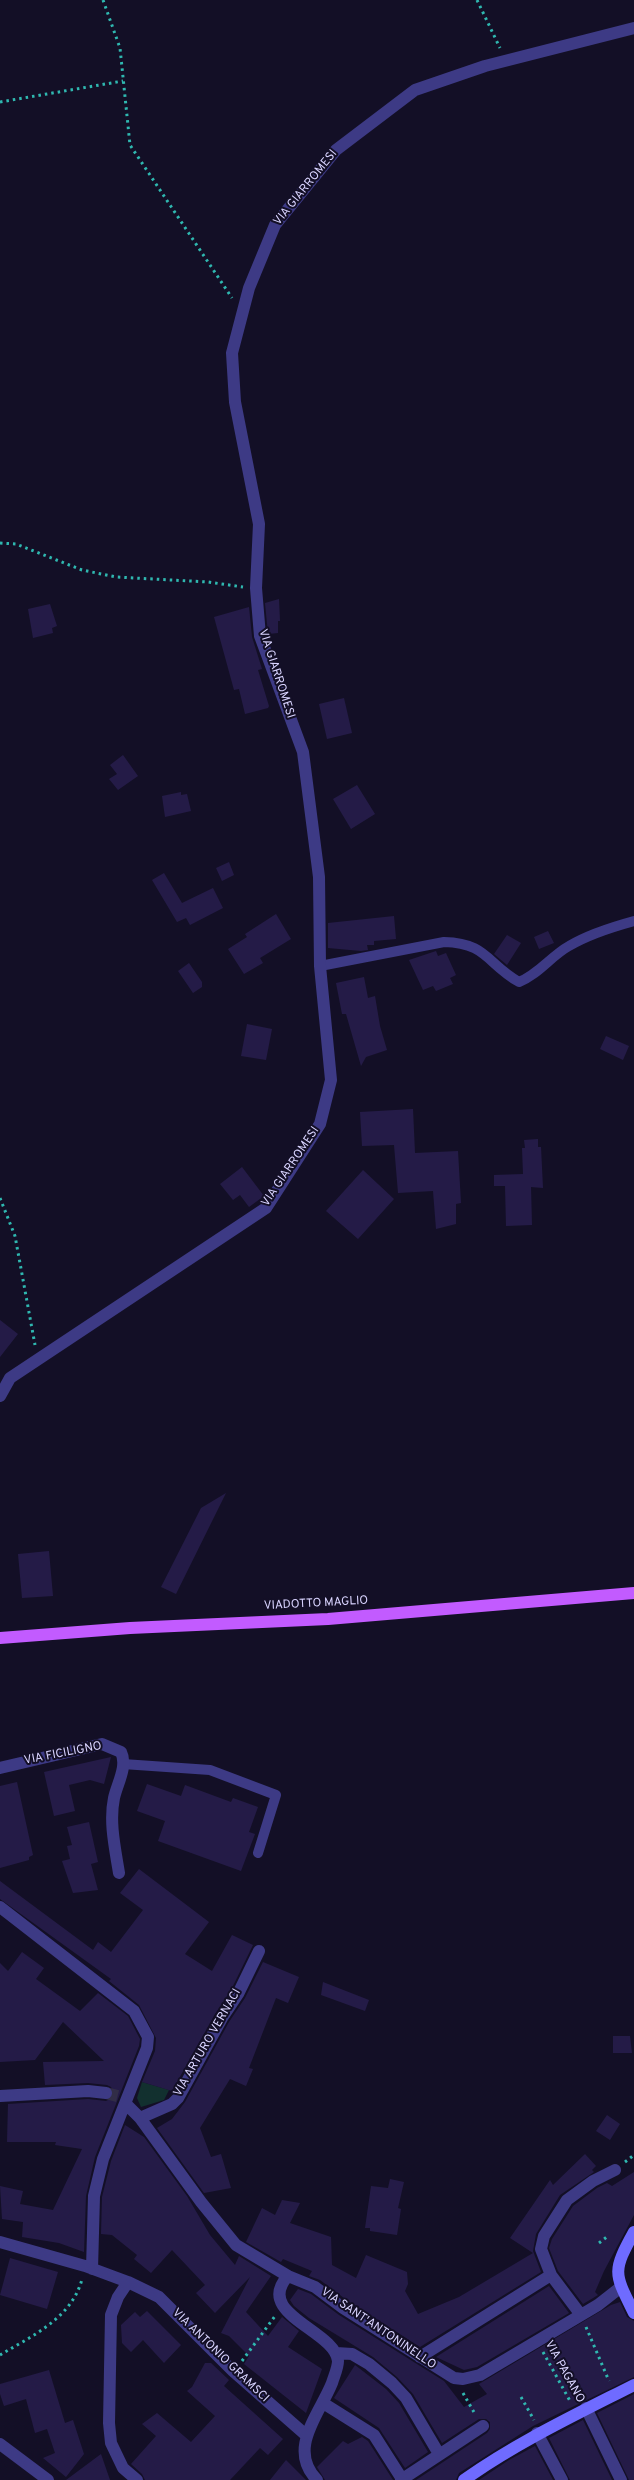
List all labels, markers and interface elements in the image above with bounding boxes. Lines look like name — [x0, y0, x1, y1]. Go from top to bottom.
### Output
street label: VIA GIARROMESI — [271, 147, 341, 229]
street label: VIA GIARROMESI — [255, 627, 297, 721]
street label: VIA GIARROMESI — [259, 1124, 323, 1210]
street label: VIADOTTO MAGLIO — [263, 1594, 369, 1614]
street label: VIA FICILIGNO — [23, 1739, 103, 1769]
street label: VIA ARTURO VERNACI — [171, 1987, 245, 2099]
street label: VIA SANT'ANTONINELLO — [318, 2285, 438, 2373]
street label: VIA ANTONIO GRAMSCI — [169, 2306, 271, 2406]
street label: VIA PAGANO — [541, 2338, 587, 2406]

